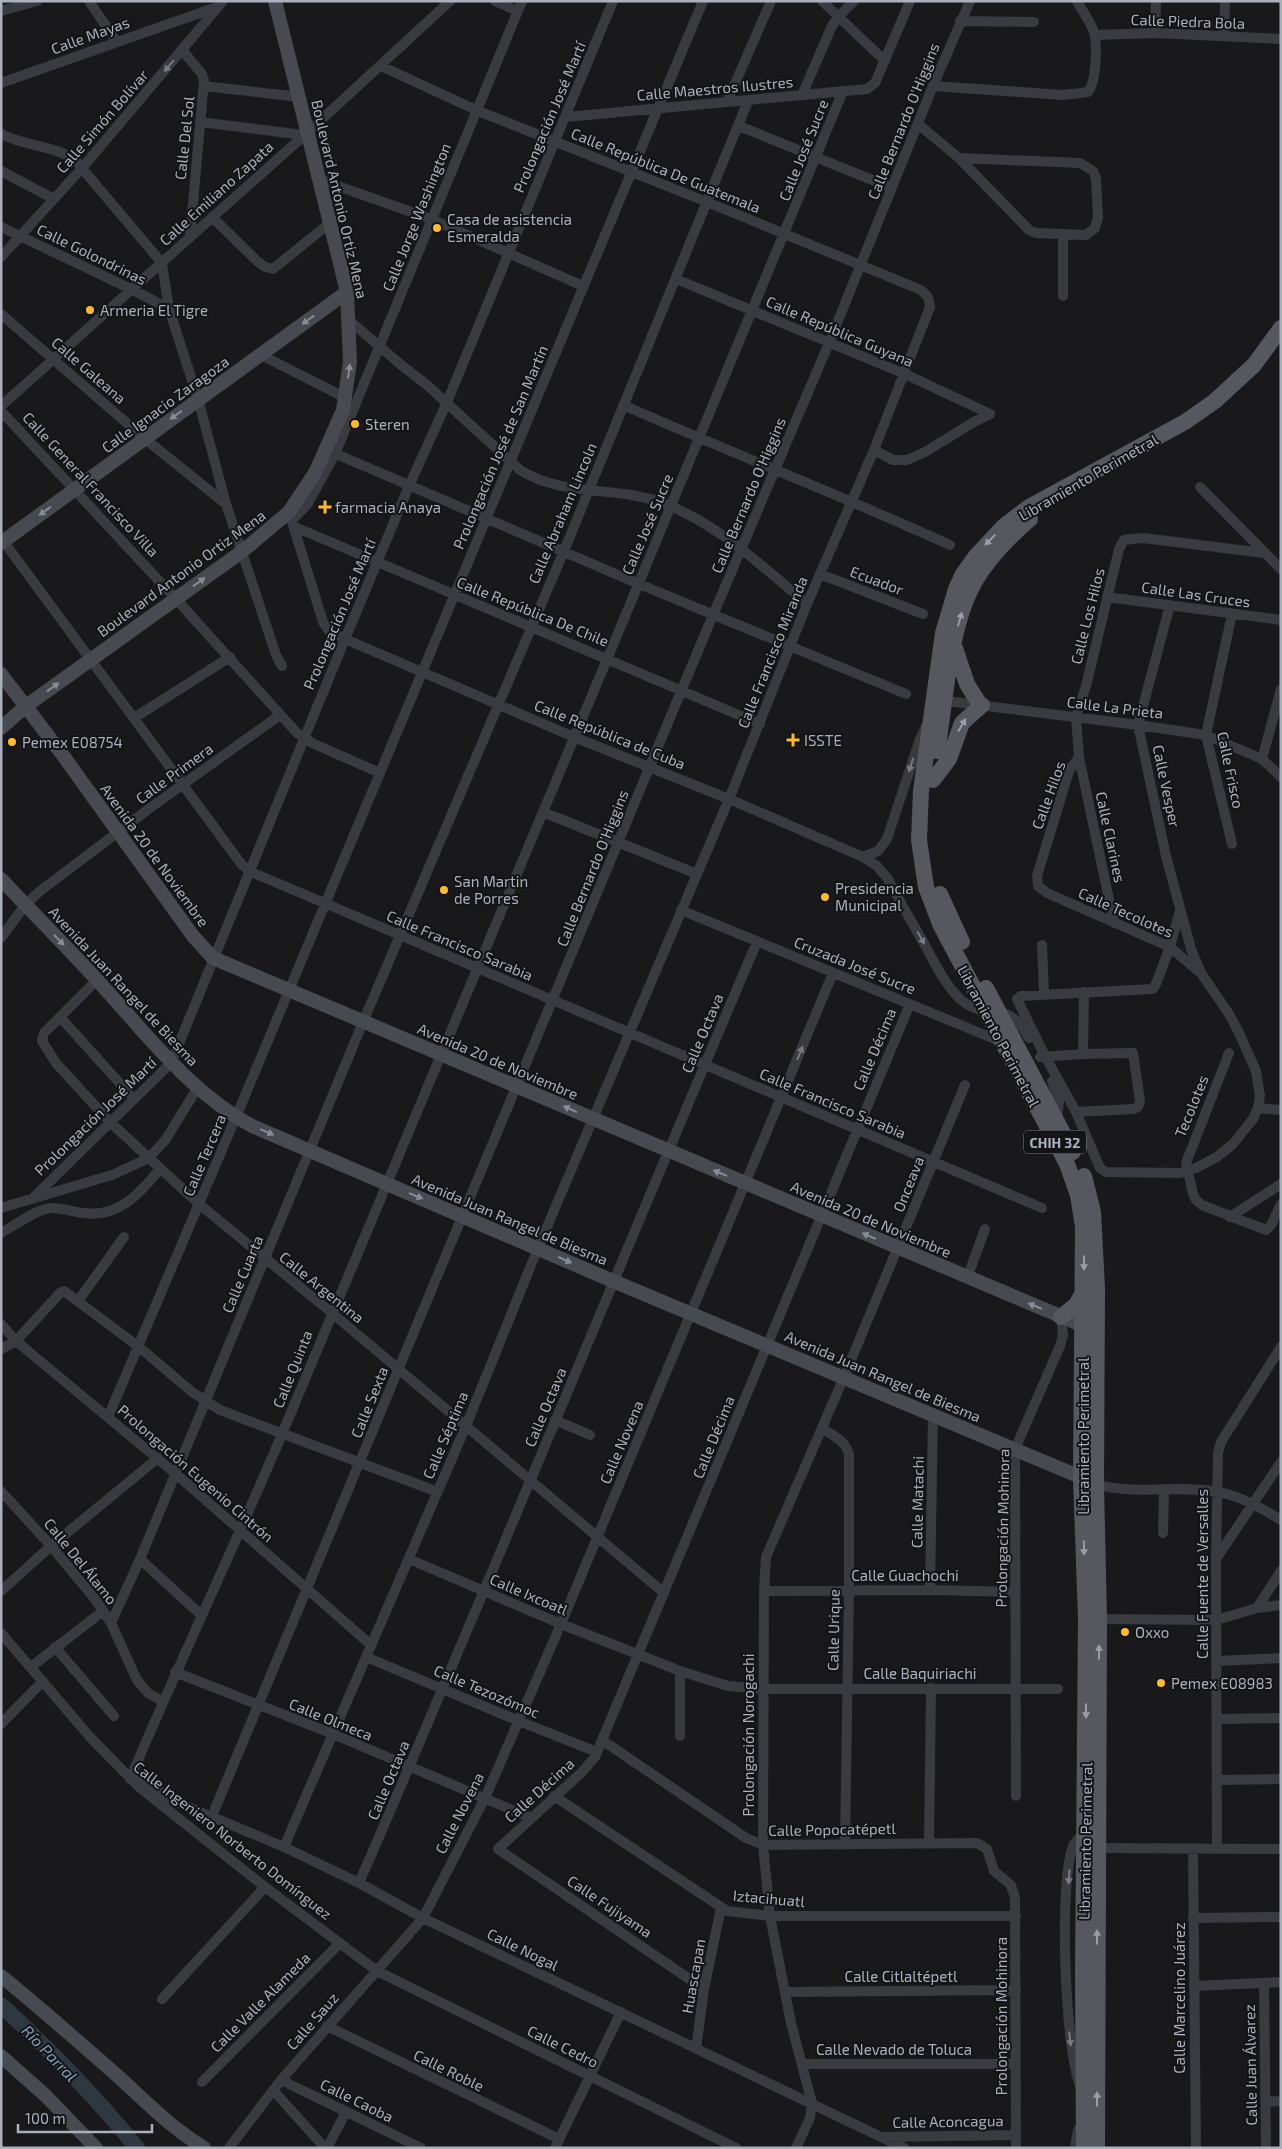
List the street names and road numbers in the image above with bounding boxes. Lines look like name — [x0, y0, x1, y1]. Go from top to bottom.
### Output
street label: Calle Piedra Bola — [1131, 10, 1245, 32]
street label: Calle Mayas — [48, 12, 132, 58]
street label: Prolongación José Martí — [509, 38, 589, 195]
street label: Calle Bernardo O'Higgins — [863, 40, 943, 202]
street label: Calle Simón Bolívar — [52, 66, 152, 176]
street label: Calle Maestros Ilustres — [636, 72, 794, 104]
street label: Calle Del Sol — [171, 95, 197, 181]
street label: Calle José Sucre — [774, 97, 832, 203]
street label: Boulevard Antonio Ortiz Mena — [308, 98, 372, 300]
street label: Calle República De Guatemala — [569, 124, 763, 216]
street label: Calle Emiliano Zapata — [155, 137, 277, 249]
street label: Calle Jorge Washington — [378, 140, 454, 294]
street label: Calle Golondrinas — [34, 220, 150, 288]
street label: Calle República Guyana — [764, 292, 916, 370]
street label: Calle Galeana — [48, 333, 130, 407]
street label: Prolongación José de San Martín — [449, 342, 551, 552]
street label: Calle Ignacio Zaragoza — [98, 352, 232, 456]
street label: Calle General Francisco Villa — [19, 408, 163, 560]
street label: Calle Bernardo O'Higgins — [707, 414, 789, 576]
street label: Libramiento Perimetral — [1015, 430, 1161, 524]
street label: Calle Abraham Lincoln — [524, 440, 600, 586]
street label: Calle José Sucre — [618, 471, 676, 577]
street label: Boulevard Antonio Ortiz Mena — [93, 506, 269, 640]
street label: Prolongación José Martí — [299, 535, 379, 692]
street label: Ecuador — [848, 562, 906, 598]
street label: Calle Los Hilos — [1066, 566, 1108, 666]
street label: Calle República De Chile — [454, 572, 612, 650]
street label: Calle Francisco Miranda — [733, 573, 811, 731]
street label: Calle Las Cruces — [1140, 577, 1252, 611]
street label: Calle La Prieta — [1066, 692, 1164, 722]
street label: Calle República de Cuba — [532, 695, 688, 773]
street label: Calle Frisco — [1214, 730, 1248, 810]
street label: Calle Primera — [132, 739, 216, 807]
street label: Calle Vesper — [1149, 743, 1185, 829]
street label: Calle Hilos — [1027, 758, 1069, 832]
street label: Avenida 20 de Noviembre — [97, 780, 213, 930]
street label: Calle Bernardo O'Higgins — [552, 787, 632, 949]
street label: Calle Clarines — [1093, 790, 1129, 884]
street label: Calle Tecolotes — [1076, 883, 1176, 941]
street label: Avenida Juan Rangel de Biesma — [45, 903, 203, 1069]
street label: Calle Francisco Sarabia — [384, 906, 536, 984]
street label: Cruzada José Sucre — [791, 932, 919, 998]
street label: Libramiento Perimetral — [954, 962, 1044, 1110]
street label: Calle Octava — [677, 991, 727, 1075]
street label: Calle Décima — [849, 1005, 899, 1093]
street label: Avenida 20 de Noviembre — [415, 1019, 581, 1103]
street label: Prolongación José Martí — [30, 1052, 161, 1179]
street label: Calle Francisco Sarabia — [757, 1064, 909, 1142]
street label: Tecolotes — [1170, 1072, 1212, 1140]
street label: Calle Tercera — [179, 1111, 229, 1199]
road number: CHIH 32 — [1024, 1130, 1086, 1154]
street label: Onceava — [889, 1154, 927, 1214]
street label: Avenida Juan Rangel de Biesma — [409, 1169, 611, 1269]
street label: Avenida 20 de Noviembre — [788, 1177, 954, 1261]
street label: Calle Cuarta — [218, 1233, 266, 1315]
street label: Calle Argentina — [276, 1247, 368, 1327]
street label: Avenida Juan Rangel de Biesma — [782, 1326, 984, 1426]
street label: Calle Quinta — [268, 1328, 317, 1411]
street label: Libramiento Perimetral — [1074, 1357, 1092, 1515]
street label: Calle Sexta — [347, 1364, 391, 1440]
street label: Calle Octava — [520, 1365, 570, 1449]
street label: Calle Séptima — [419, 1389, 471, 1481]
street label: Calle Décima — [688, 1393, 738, 1481]
street label: Calle Novena — [595, 1398, 647, 1486]
street label: Prolongación Eugenio Cintrón — [114, 1400, 278, 1546]
street label: Prolongación Mohinora — [992, 1449, 1012, 1607]
street label: Calle Matachi — [907, 1456, 927, 1548]
street label: Calle Fuente de Versalles — [1193, 1489, 1211, 1659]
street label: Calle Del Álamo — [41, 1514, 121, 1608]
street label: Calle Guachochi — [851, 1566, 959, 1584]
street label: Calle Ixcoatl — [487, 1570, 571, 1619]
street label: Calle Urique — [823, 1589, 843, 1671]
street label: Prolongación Norogachi — [739, 1654, 757, 1816]
street label: Calle Tezozómoc — [431, 1661, 543, 1721]
street label: Calle Baquiriachi — [863, 1664, 977, 1682]
street label: Calle Olmeca — [287, 1694, 375, 1744]
street label: Calle Octava — [363, 1738, 413, 1822]
street label: Calle Décima — [500, 1754, 578, 1826]
street label: Calle Ingeniero Norberto Domínguez — [130, 1757, 336, 1923]
street label: Libramiento Perimetral — [1075, 1762, 1095, 1920]
street label: Calle Novena — [431, 1769, 487, 1857]
street label: Calle Popocatépetl — [768, 1819, 897, 1839]
street label: Calle Fujiyama — [564, 1871, 656, 1942]
street label: Iztacihuatl — [732, 1886, 806, 1910]
street label: Calle Marcelino Juárez — [1170, 1922, 1188, 2074]
street label: Calle Nogal — [484, 1924, 562, 1974]
street label: Huascapan — [678, 1937, 708, 2015]
street label: Prolongación Mohinora — [992, 1937, 1010, 2095]
street label: Calle Valle Alameda — [206, 1948, 314, 2056]
street label: Calle Citlaltépetl — [845, 1967, 958, 1985]
street label: Calle Sauz — [282, 1989, 342, 2053]
street label: Calle Juan Álvarez — [1240, 2004, 1260, 2126]
street label: Calle Cedro — [525, 2021, 601, 2071]
street label: Calle Nevado de Toluca — [816, 2040, 972, 2058]
street label: Calle Roble — [411, 2045, 487, 2095]
street label: Calle Caoba — [317, 2075, 397, 2125]
street label: Calle Aconcagua — [892, 2111, 1004, 2131]

